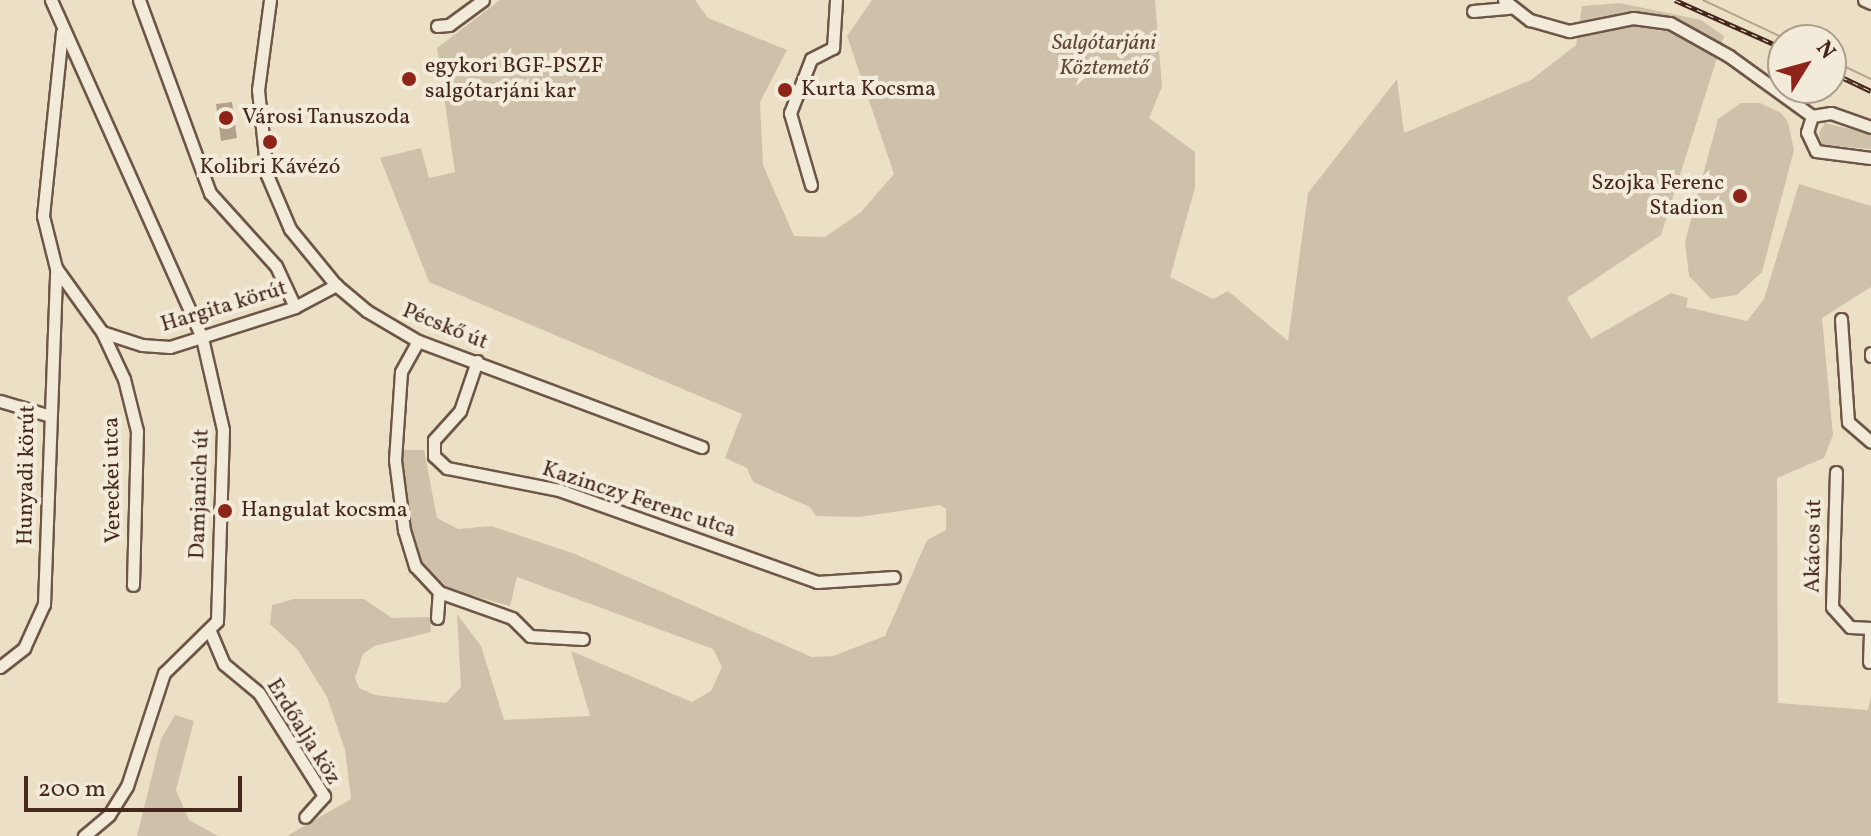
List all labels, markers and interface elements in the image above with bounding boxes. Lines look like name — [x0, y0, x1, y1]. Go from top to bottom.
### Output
north arrow — [1767, 24, 1847, 104]
park label: Salgótarjáni Köztemető — [1052, 30, 1156, 82]
text: N — [1808, 35, 1842, 66]
place label: egykori BGF-PSZF salgótarjáni kar — [425, 53, 603, 104]
marker: egykori BGF-PSZF salgótarjáni kar — [400, 70, 418, 88]
place label: Kurta Kocsma — [801, 77, 936, 103]
marker: Kurta Kocsma — [776, 81, 794, 99]
place label: Városi Tanuszoda — [242, 105, 411, 131]
marker: Városi Tanuszoda — [217, 109, 235, 127]
marker: Kolibri Kávézó — [261, 133, 279, 151]
place label: Kolibri Kávézó — [200, 155, 340, 181]
place label: Szojka Ferenc Stadion — [1591, 170, 1724, 222]
marker: Szojka Ferenc Stadion — [1731, 187, 1749, 205]
street label: Hargita körút — [158, 275, 290, 339]
street label: Pécskő út — [398, 298, 492, 356]
street label: Hunyadi körút — [13, 405, 41, 545]
street label: Vereckei utca — [99, 417, 127, 543]
street label: Damjanich út — [185, 428, 215, 560]
street label: Kazinczy Ferenc utca — [538, 456, 740, 544]
place label: Hangulat kocsma — [241, 498, 408, 524]
street label: Akácos út — [1800, 499, 1828, 593]
marker: Hangulat kocsma — [216, 502, 234, 520]
street label: Erdőalja köz — [260, 674, 346, 790]
scale bar — [28, 760, 246, 810]
text: 200 m — [38, 773, 106, 807]

